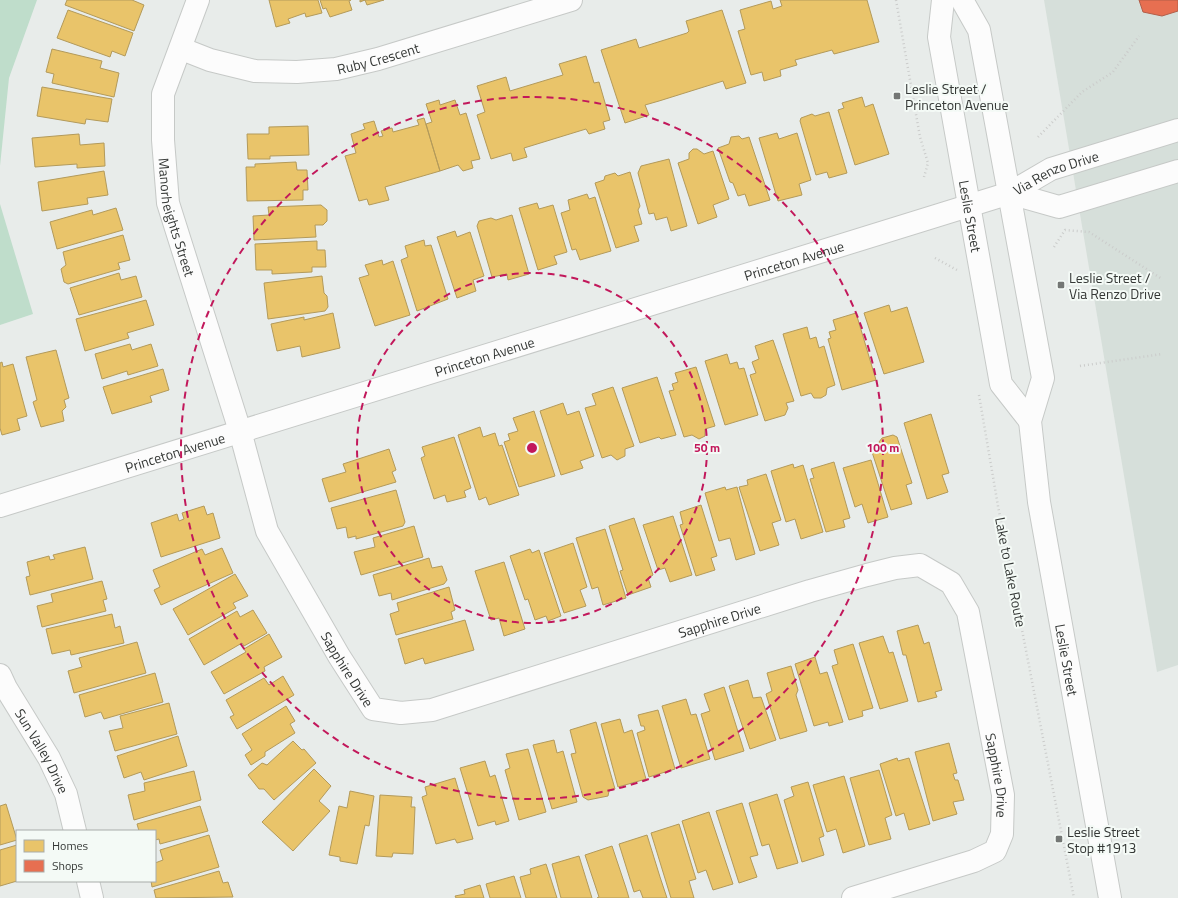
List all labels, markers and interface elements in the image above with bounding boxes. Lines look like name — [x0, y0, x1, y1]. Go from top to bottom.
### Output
street label: Ruby Crescent — [335, 36, 422, 79]
place label: Leslie Street / Princeton Avenue — [905, 78, 1008, 115]
marker: Leslie Street / Princeton Avenue — [892, 91, 902, 101]
street label: Via Renzo Drive — [1009, 145, 1101, 200]
street label: Manorheights Street — [154, 157, 201, 279]
street label: Leslie Street — [954, 178, 988, 254]
street label: Princeton Avenue — [741, 235, 846, 285]
place label: Leslie Street / Via Renzo Drive — [1069, 267, 1161, 304]
marker: Leslie Street / Via Renzo Drive — [1056, 280, 1066, 290]
street label: Princeton Avenue — [432, 331, 537, 381]
street label: Princeton Avenue — [122, 426, 227, 477]
text: 50 m — [694, 438, 720, 457]
text: 100 m — [867, 438, 899, 457]
centre of rings — [525, 441, 539, 455]
street label: Lake to Lake Route — [990, 515, 1032, 629]
street label: Sapphire Drive — [675, 597, 763, 642]
street label: Leslie Street — [1051, 622, 1084, 698]
street label: Sapphire Drive — [316, 627, 379, 711]
street label: Sun Valley Drive — [10, 704, 75, 797]
street label: Sapphire Drive — [981, 731, 1014, 818]
place label: Leslie Street Stop #1913 — [1067, 821, 1140, 858]
legend — [16, 830, 156, 882]
marker: Leslie Street Stop #1913 — [1054, 834, 1064, 844]
text: Homes — [52, 836, 88, 855]
text: Shops — [52, 856, 84, 875]

